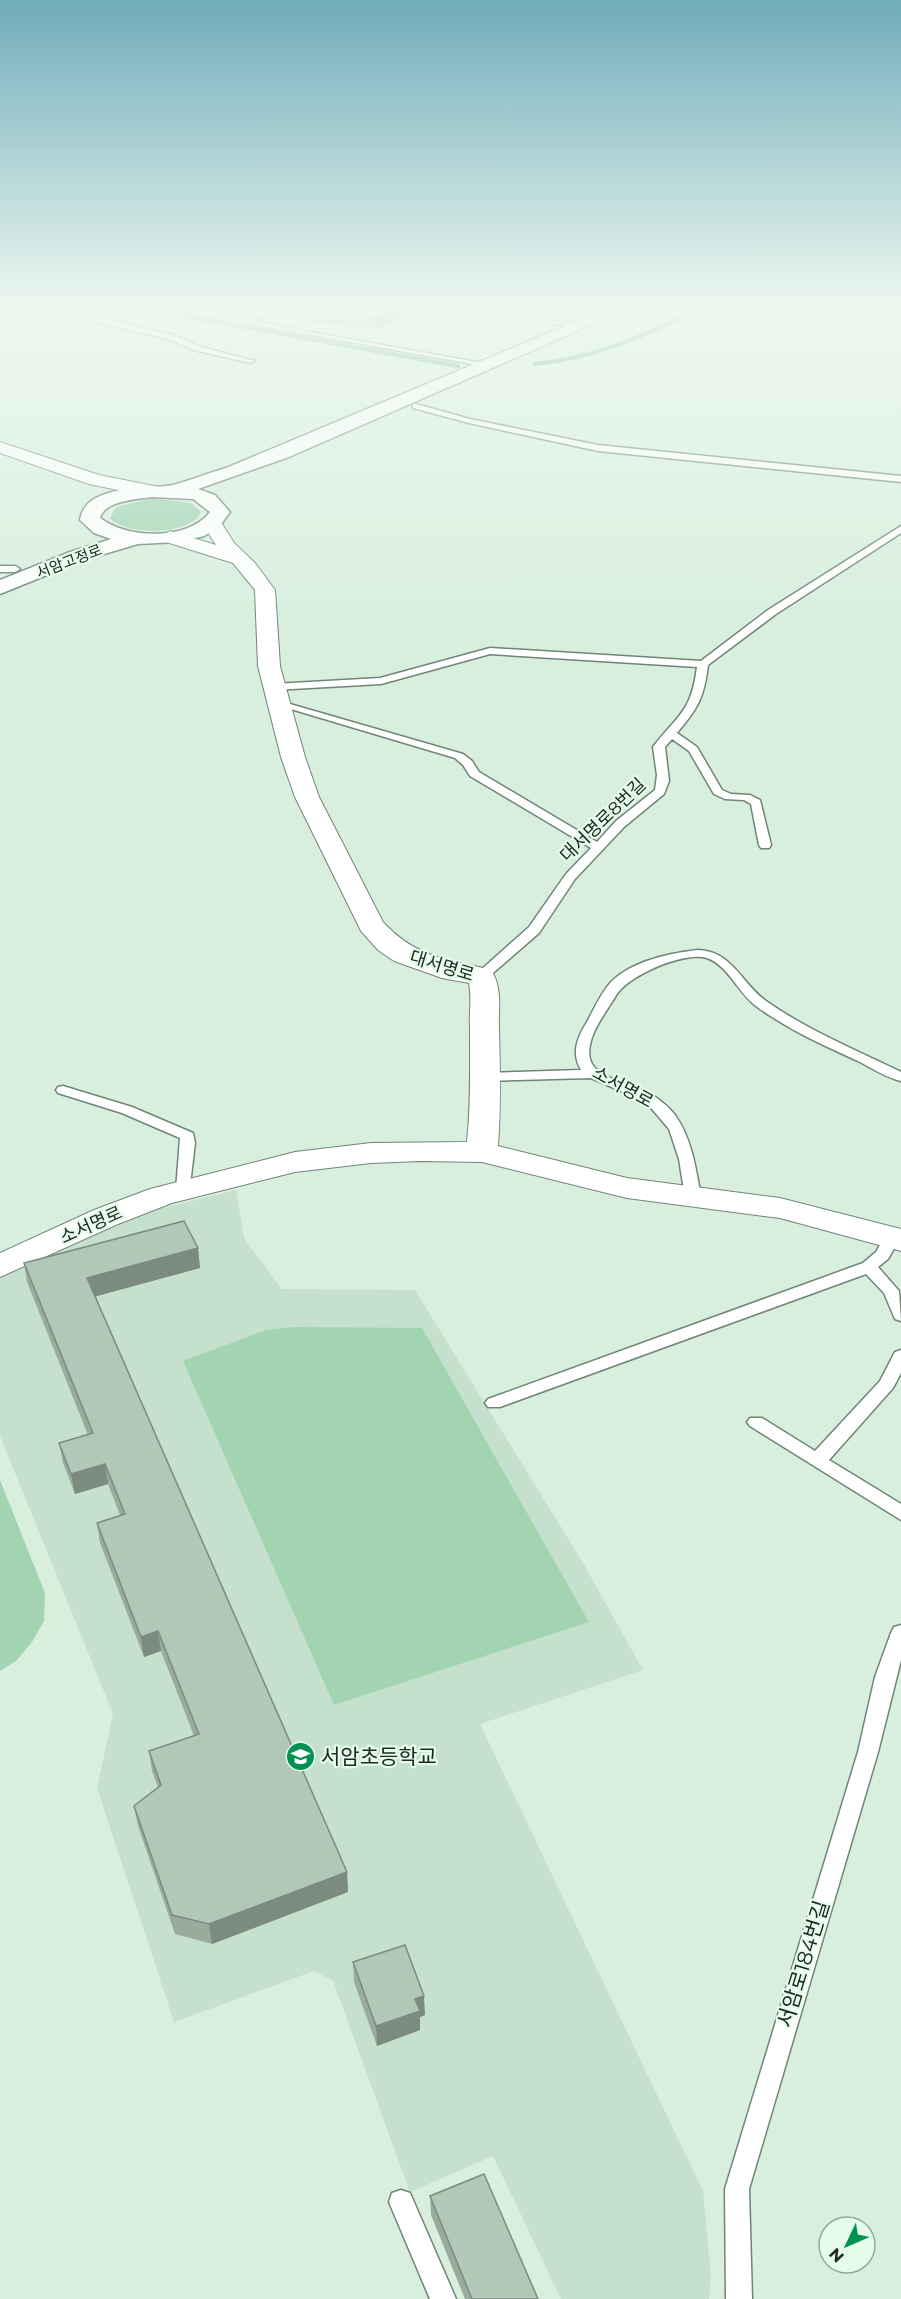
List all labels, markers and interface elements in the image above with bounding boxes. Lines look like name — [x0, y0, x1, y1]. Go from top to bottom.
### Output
street label: 서암고정로 — [33, 540, 105, 582]
street label: 대서명로8번길 — [555, 774, 651, 866]
street label: 대서명로 — [407, 946, 477, 986]
street label: 소서명로 — [589, 1061, 657, 1113]
street label: 소서명로 — [56, 1201, 126, 1249]
school or university icon: 서암초등학교 — [284, 1740, 316, 1772]
place label: 서암초등학교 — [321, 1744, 437, 1769]
street label: 서암로184번길 — [772, 1897, 834, 2031]
north arrow — [817, 2215, 877, 2275]
text: N — [825, 2244, 848, 2266]

